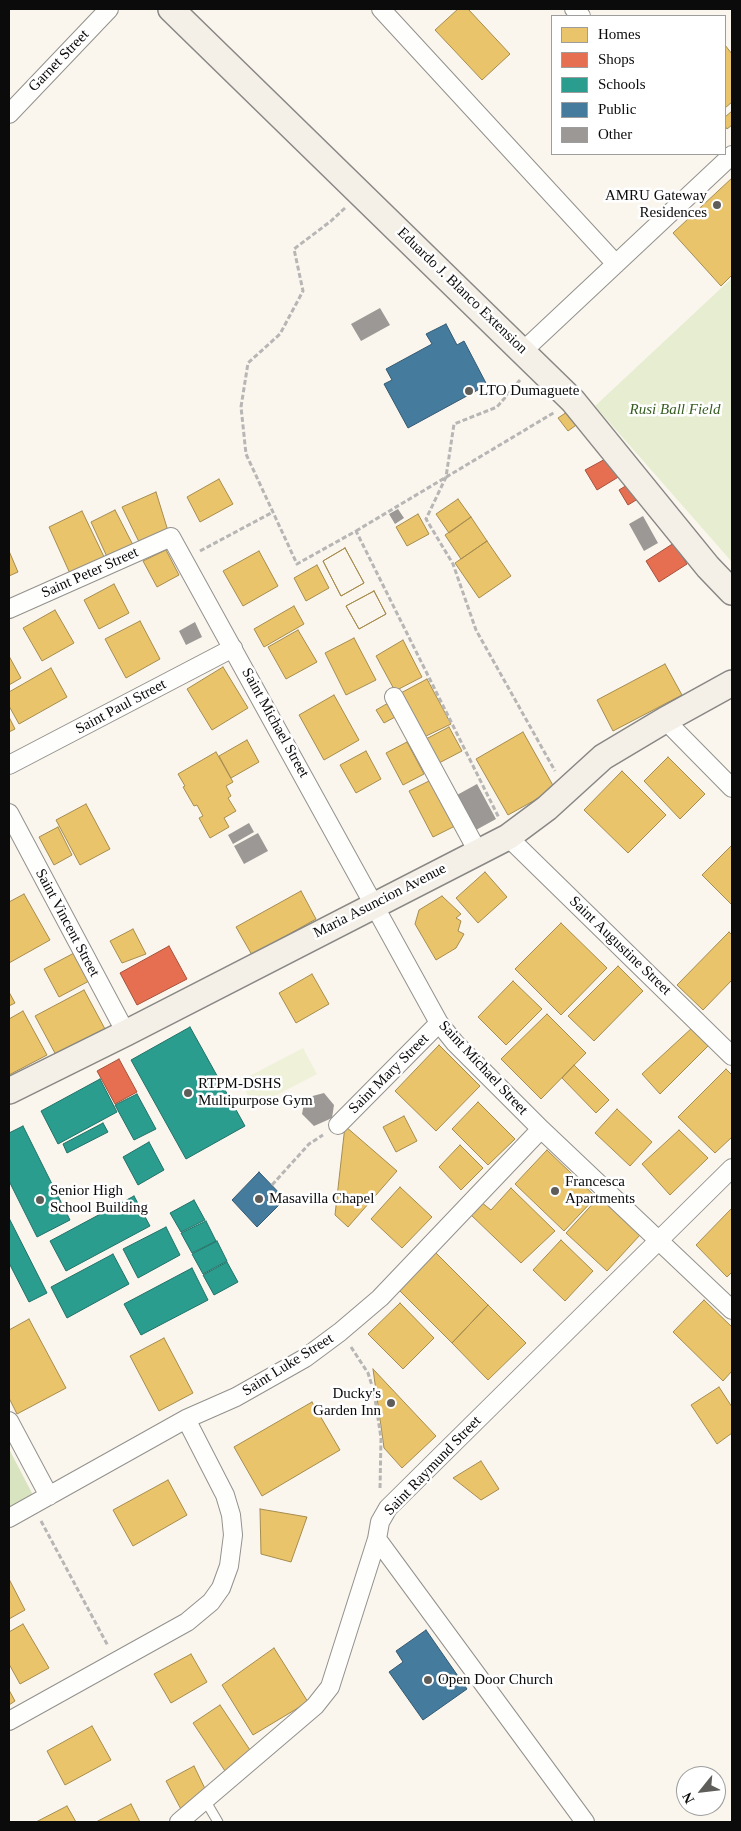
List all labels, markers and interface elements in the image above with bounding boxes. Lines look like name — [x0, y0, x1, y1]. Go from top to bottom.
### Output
legend — [551, 15, 726, 155]
street label: Garnet Street — [25, 26, 93, 96]
text: Homes — [598, 26, 641, 42]
text: Shops — [598, 51, 635, 67]
text: Schools — [598, 76, 646, 92]
text: Public — [598, 101, 636, 117]
text: Other — [598, 126, 632, 142]
place label: AMRU Gateway Residences — [605, 187, 707, 222]
marker: AMRU Gateway Residences — [711, 199, 723, 211]
street label: Eduardo J. Blanco Extension — [393, 224, 531, 358]
place label: LTO Dumaguete — [479, 382, 579, 400]
marker: LTO Dumaguete — [463, 385, 475, 397]
park label: Rusi Ball Field — [630, 401, 720, 419]
street label: Saint Peter Street — [39, 544, 141, 602]
street label: Saint Michael Street — [237, 665, 313, 781]
street label: Saint Paul Street — [73, 676, 169, 738]
street label: Maria Asuncion Avenue — [311, 860, 449, 942]
street label: Saint Vincent Street — [31, 866, 103, 980]
street label: Saint Augustine Street — [565, 893, 675, 999]
street label: Saint Michael Street — [435, 1017, 531, 1119]
street label: Saint Mary Street — [345, 1030, 433, 1118]
place label: RTPM-DSHS Multipurpose Gym — [198, 1075, 313, 1110]
marker: RTPM-DSHS Multipurpose Gym — [182, 1087, 194, 1099]
place label: Francesca Apartments — [565, 1173, 635, 1208]
place label: Senior High School Building — [50, 1182, 148, 1217]
marker: Francesca Apartments — [549, 1185, 561, 1197]
place label: Masavilla Chapel — [269, 1190, 374, 1208]
marker: Masavilla Chapel — [253, 1193, 265, 1205]
marker: Senior High School Building — [34, 1194, 46, 1206]
street label: Saint Luke Street — [239, 1330, 337, 1400]
place label: Ducky's Garden Inn — [313, 1385, 381, 1420]
marker: Ducky's Garden Inn — [385, 1397, 397, 1409]
street label: Saint Raymund Street — [381, 1412, 485, 1520]
place label: Open Door Church — [438, 1671, 553, 1689]
marker: Open Door Church — [422, 1674, 434, 1686]
north arrow — [676, 1766, 726, 1816]
text: N — [679, 1790, 697, 1806]

